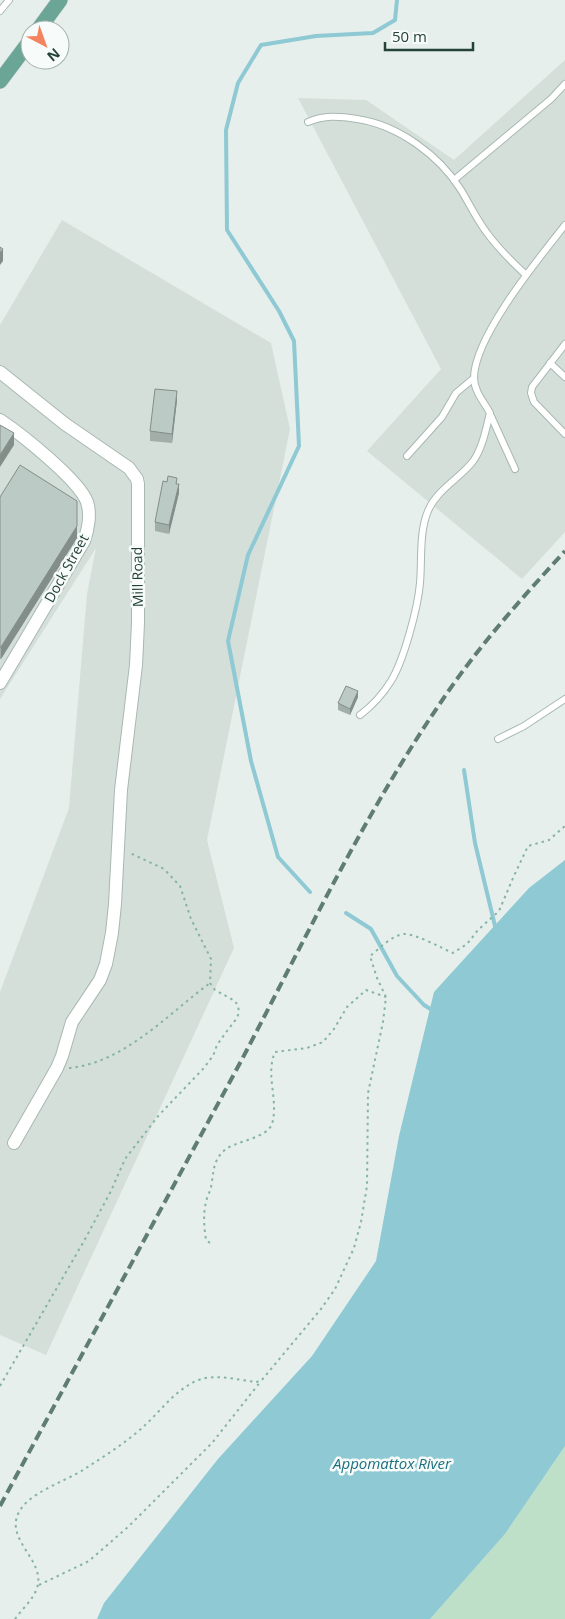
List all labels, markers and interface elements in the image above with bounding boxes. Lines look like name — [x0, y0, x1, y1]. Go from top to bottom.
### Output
north arrow — [20, 20, 70, 70]
scale bar — [385, 20, 472, 52]
text: 50 m — [392, 26, 427, 46]
text: N — [43, 44, 64, 66]
street label: Dock Street — [39, 530, 93, 606]
street label: Mill Road — [127, 547, 147, 607]
water label: Appomattox River — [332, 1453, 452, 1473]

